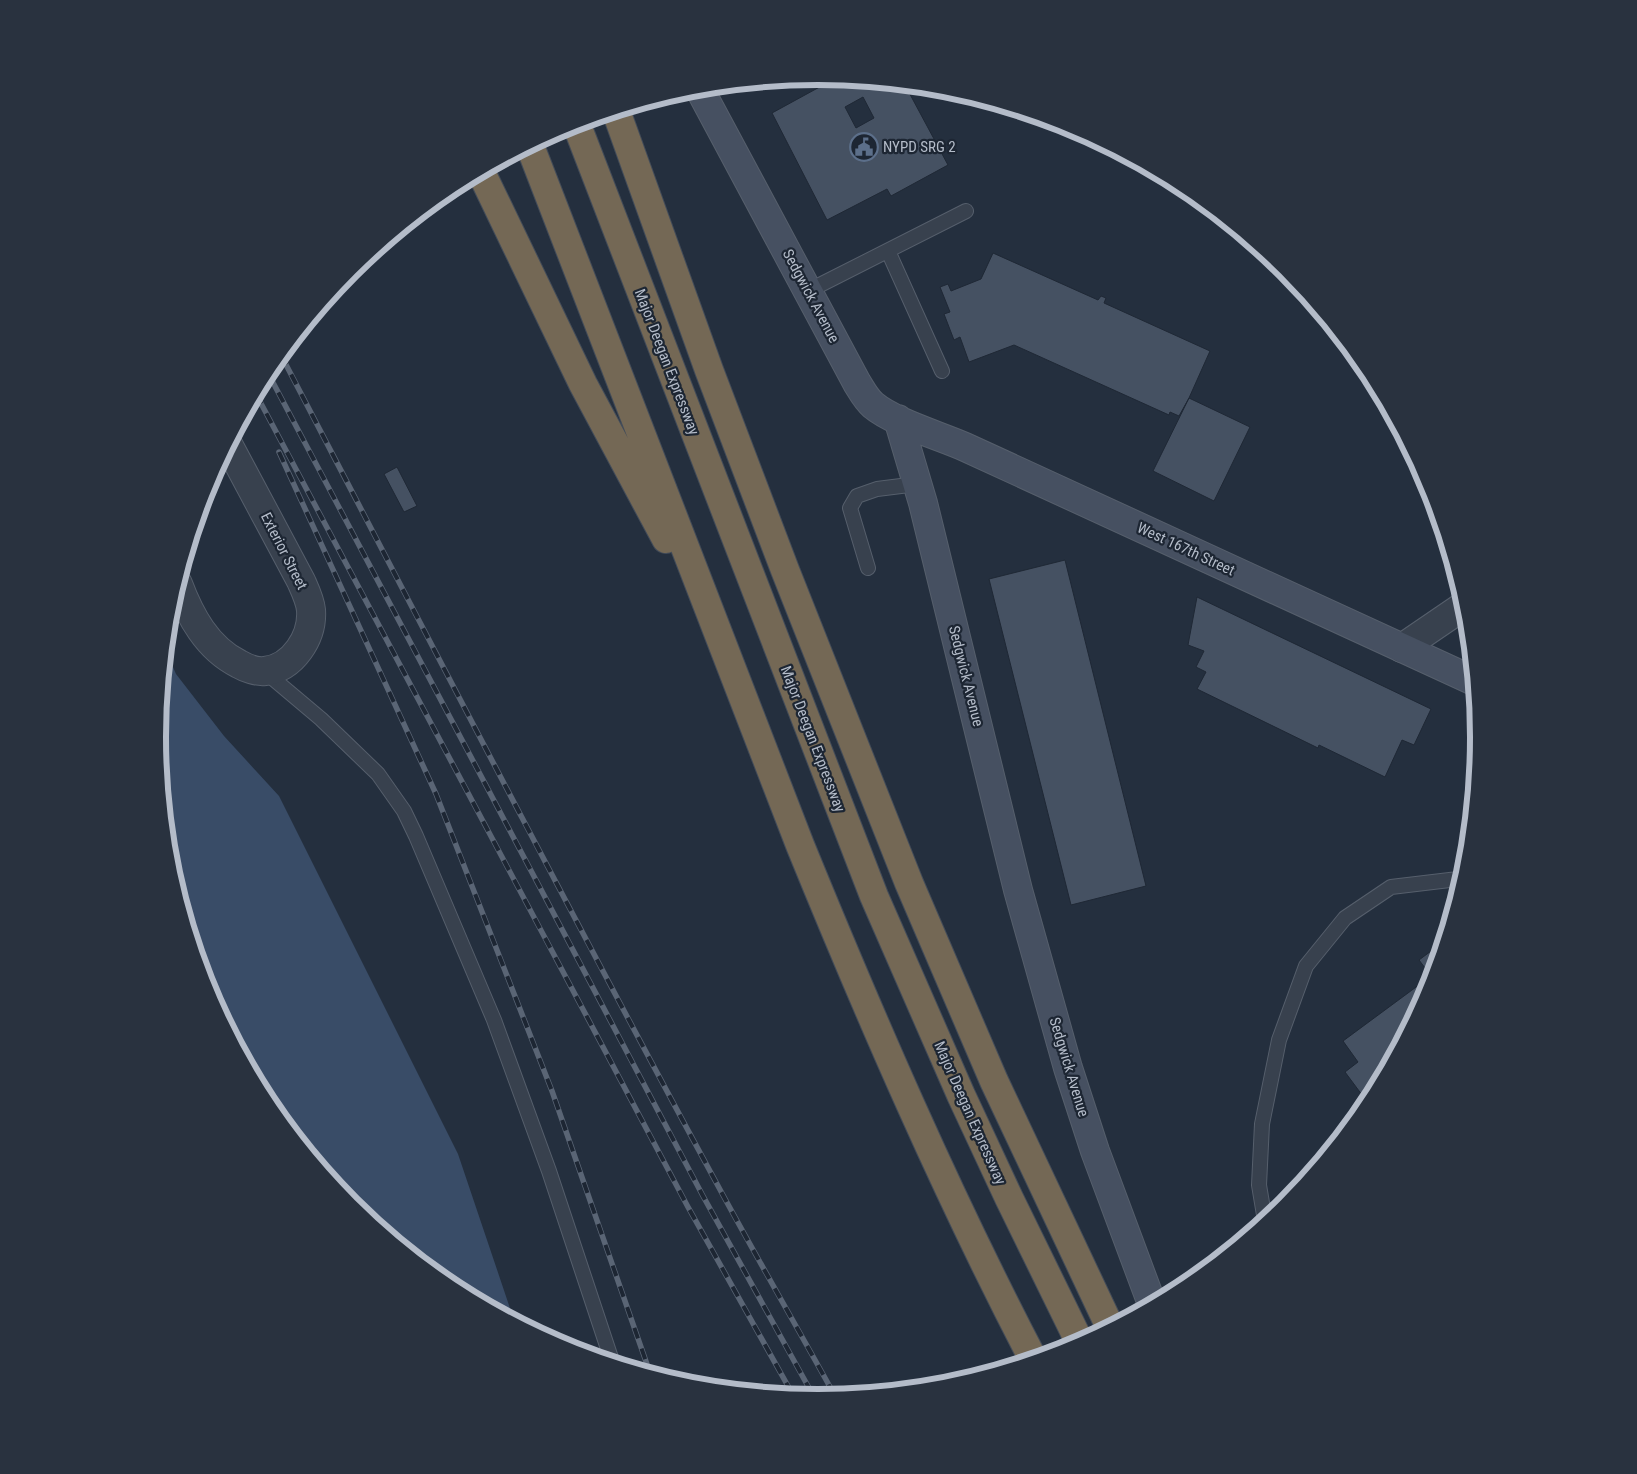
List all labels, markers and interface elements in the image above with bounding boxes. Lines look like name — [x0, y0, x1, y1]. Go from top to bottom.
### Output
public building icon: NYPD SRG 2 — [849, 132, 879, 162]
place label: NYPD SRG 2 — [883, 138, 956, 156]
street label: Sedgwick Avenue — [779, 246, 843, 346]
street label: Major Deegan Expressway — [631, 286, 703, 438]
street label: Exterior Street — [257, 509, 311, 593]
street label: West 167th Street — [1134, 519, 1238, 579]
street label: Sedgwick Avenue — [945, 624, 987, 728]
street label: Major Deegan Expressway — [777, 663, 849, 815]
street label: Sedgwick Avenue — [1045, 1015, 1093, 1119]
street label: Major Deegan Expressway — [930, 1039, 1010, 1187]

